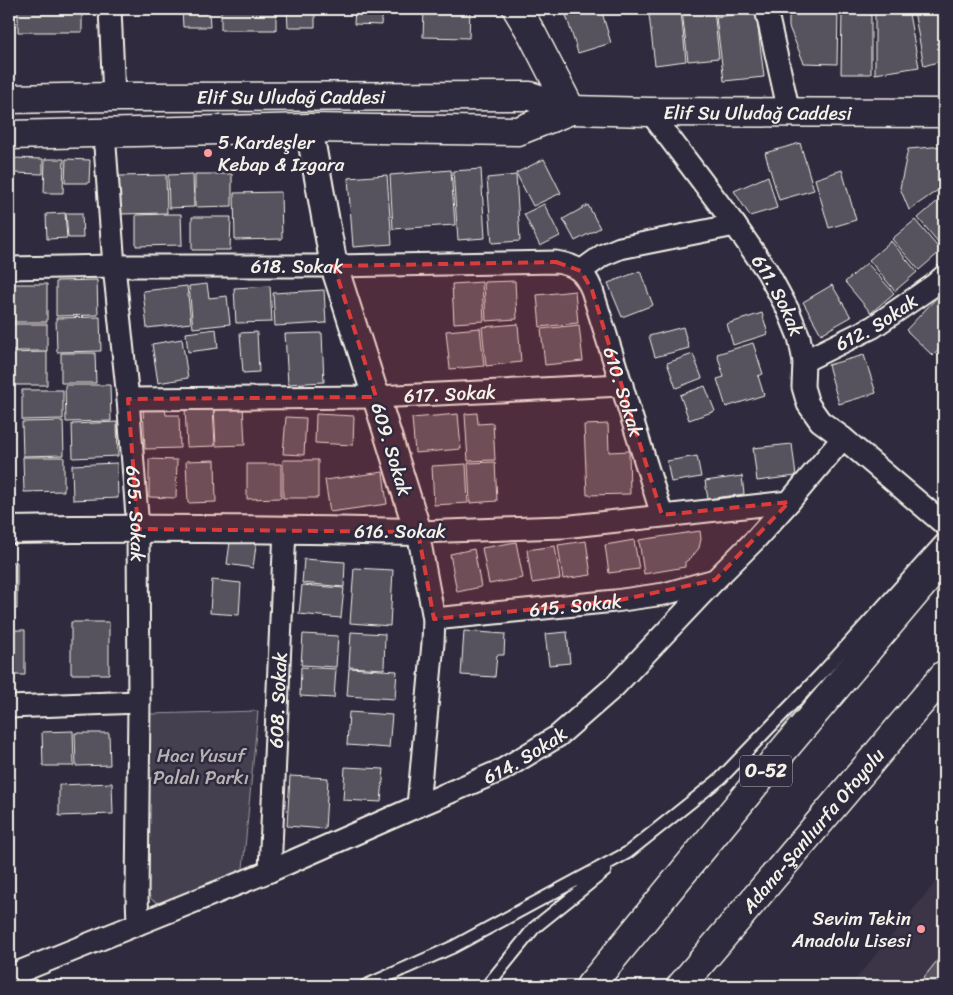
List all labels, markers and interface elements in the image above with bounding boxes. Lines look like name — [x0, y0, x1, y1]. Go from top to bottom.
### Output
street label: Elif Su Uludağ Caddesi — [197, 80, 386, 114]
street label: Elif Su Uludağ Caddesi — [663, 96, 853, 130]
place label: 5 Kardeşler Kebap & Izgara — [218, 126, 345, 181]
marker: 5 Kardeşler Kebap & Izgara — [202, 147, 214, 159]
street label: 611. Sokak — [743, 247, 813, 341]
street label: 618. Sokak — [251, 250, 344, 283]
street label: 612. Sokak — [829, 285, 925, 360]
street label: 610. Sokak — [594, 343, 653, 441]
street label: 617. Sokak — [403, 375, 497, 413]
street label: 609. Sokak — [362, 398, 421, 500]
street label: 605. Sokak — [116, 464, 154, 562]
street label: 616. Sokak — [354, 515, 446, 548]
street label: 615. Sokak — [528, 584, 624, 626]
street label: 608. Sokak — [259, 651, 297, 749]
street label: 614. Sokak — [478, 719, 575, 793]
park label: Hacı Yusuf Palalı Parkı — [153, 739, 249, 794]
street label: Adana-Şanlıurfa Otoyolu — [733, 740, 893, 922]
road number: O-52 — [740, 756, 792, 786]
place label: Sevim Tekin Anadolu Lisesi — [791, 902, 912, 957]
marker: Sevim Tekin Anadolu Lisesi — [915, 923, 927, 935]

